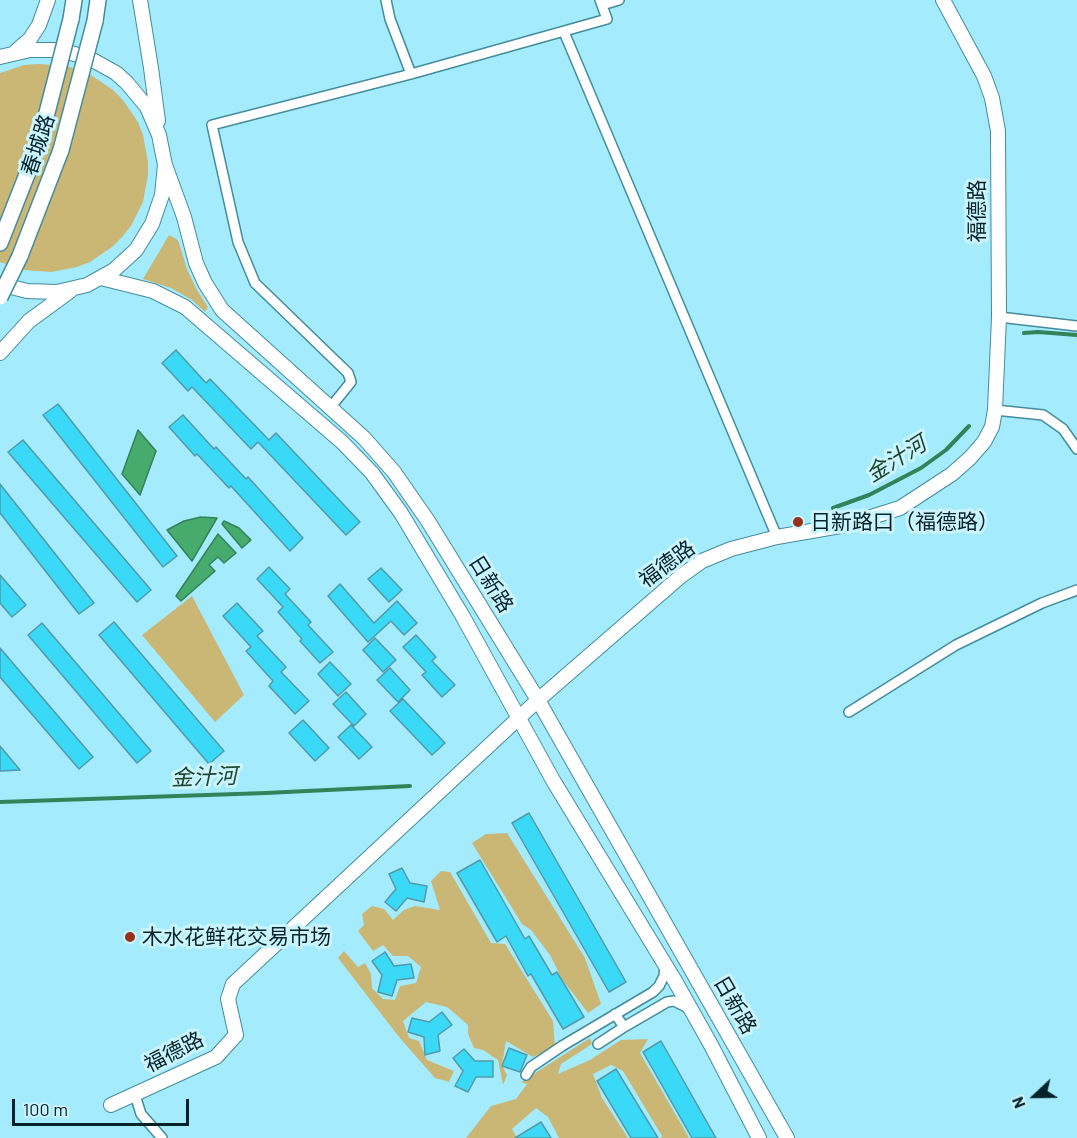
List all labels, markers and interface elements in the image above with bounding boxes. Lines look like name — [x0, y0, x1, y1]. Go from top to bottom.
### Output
street label: 春城路 — [16, 111, 60, 179]
street label: 福德路 — [964, 180, 990, 242]
water label: 金汁河 — [861, 430, 931, 488]
place label: 日新路口（福德路） — [810, 509, 999, 535]
marker: 日新路口（福德路） — [791, 515, 805, 529]
street label: 福德路 — [634, 535, 700, 593]
street label: 日新路 — [464, 551, 518, 617]
water label: 金汁河 — [171, 763, 237, 791]
place label: 木水花鲜花交易市场 — [142, 924, 331, 950]
marker: 木水花鲜花交易市场 — [123, 930, 137, 944]
street label: 日新路 — [708, 971, 762, 1039]
street label: 福德路 — [140, 1026, 208, 1078]
north arrow — [1005, 1066, 1065, 1126]
scale bar — [15, 1087, 192, 1125]
text: N — [1007, 1094, 1029, 1111]
text: 100 m — [23, 1098, 68, 1120]

